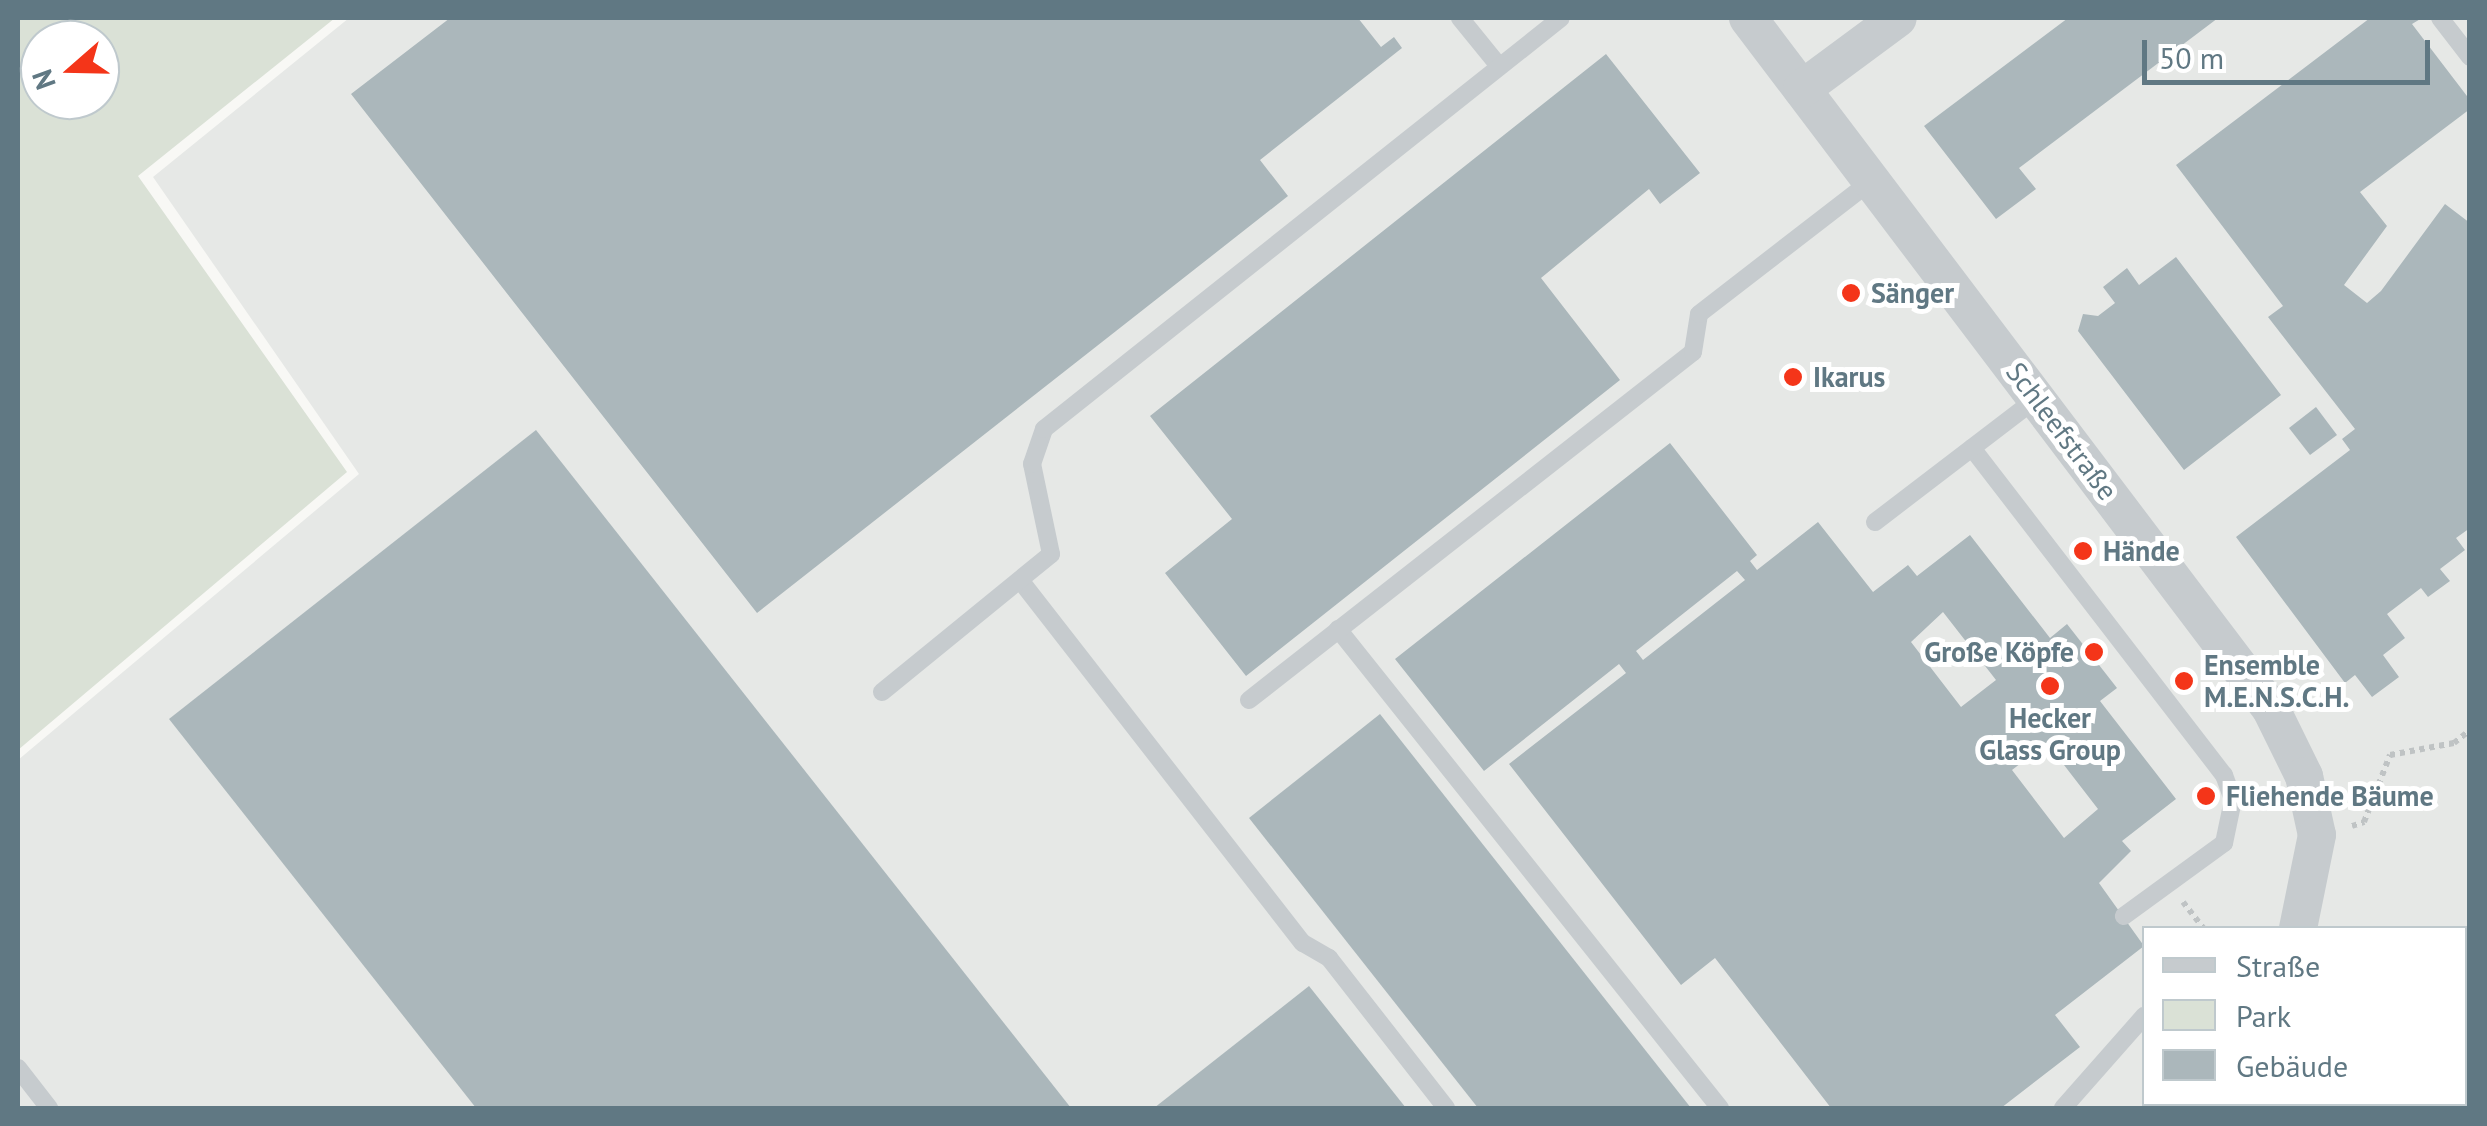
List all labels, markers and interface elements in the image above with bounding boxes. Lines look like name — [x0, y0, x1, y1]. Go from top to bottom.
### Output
north arrow — [20, 20, 120, 120]
scale bar — [2147, 20, 2434, 82]
text: 50 m — [2159, 38, 2224, 77]
text: N — [23, 65, 64, 95]
place label: Sänger — [1871, 276, 1954, 310]
marker: Sänger — [1840, 282, 1862, 304]
street label: Schleefstraße — [1999, 356, 2125, 506]
place label: Ikarus — [1813, 360, 1885, 394]
marker: Ikarus — [1782, 366, 1804, 388]
place label: Hände — [2103, 534, 2180, 568]
marker: Hände — [2072, 540, 2094, 562]
place label: Große Köpfe — [1924, 635, 2074, 669]
marker: Große Köpfe — [2083, 641, 2105, 663]
place label: Ensemble M.E.N.S.C.H. — [2204, 648, 2349, 714]
marker: Ensemble M.E.N.S.C.H. — [2173, 670, 2195, 692]
marker: Hecker Glass Group — [2039, 675, 2061, 697]
place label: Hecker Glass Group — [1979, 701, 2121, 767]
place label: Fliehende Bäume — [2226, 779, 2434, 813]
marker: Fliehende Bäume — [2195, 785, 2217, 807]
legend — [2142, 926, 2467, 1106]
text: Straße — [2236, 946, 2320, 985]
text: Park — [2236, 996, 2291, 1035]
text: Gebäude — [2236, 1046, 2348, 1085]

